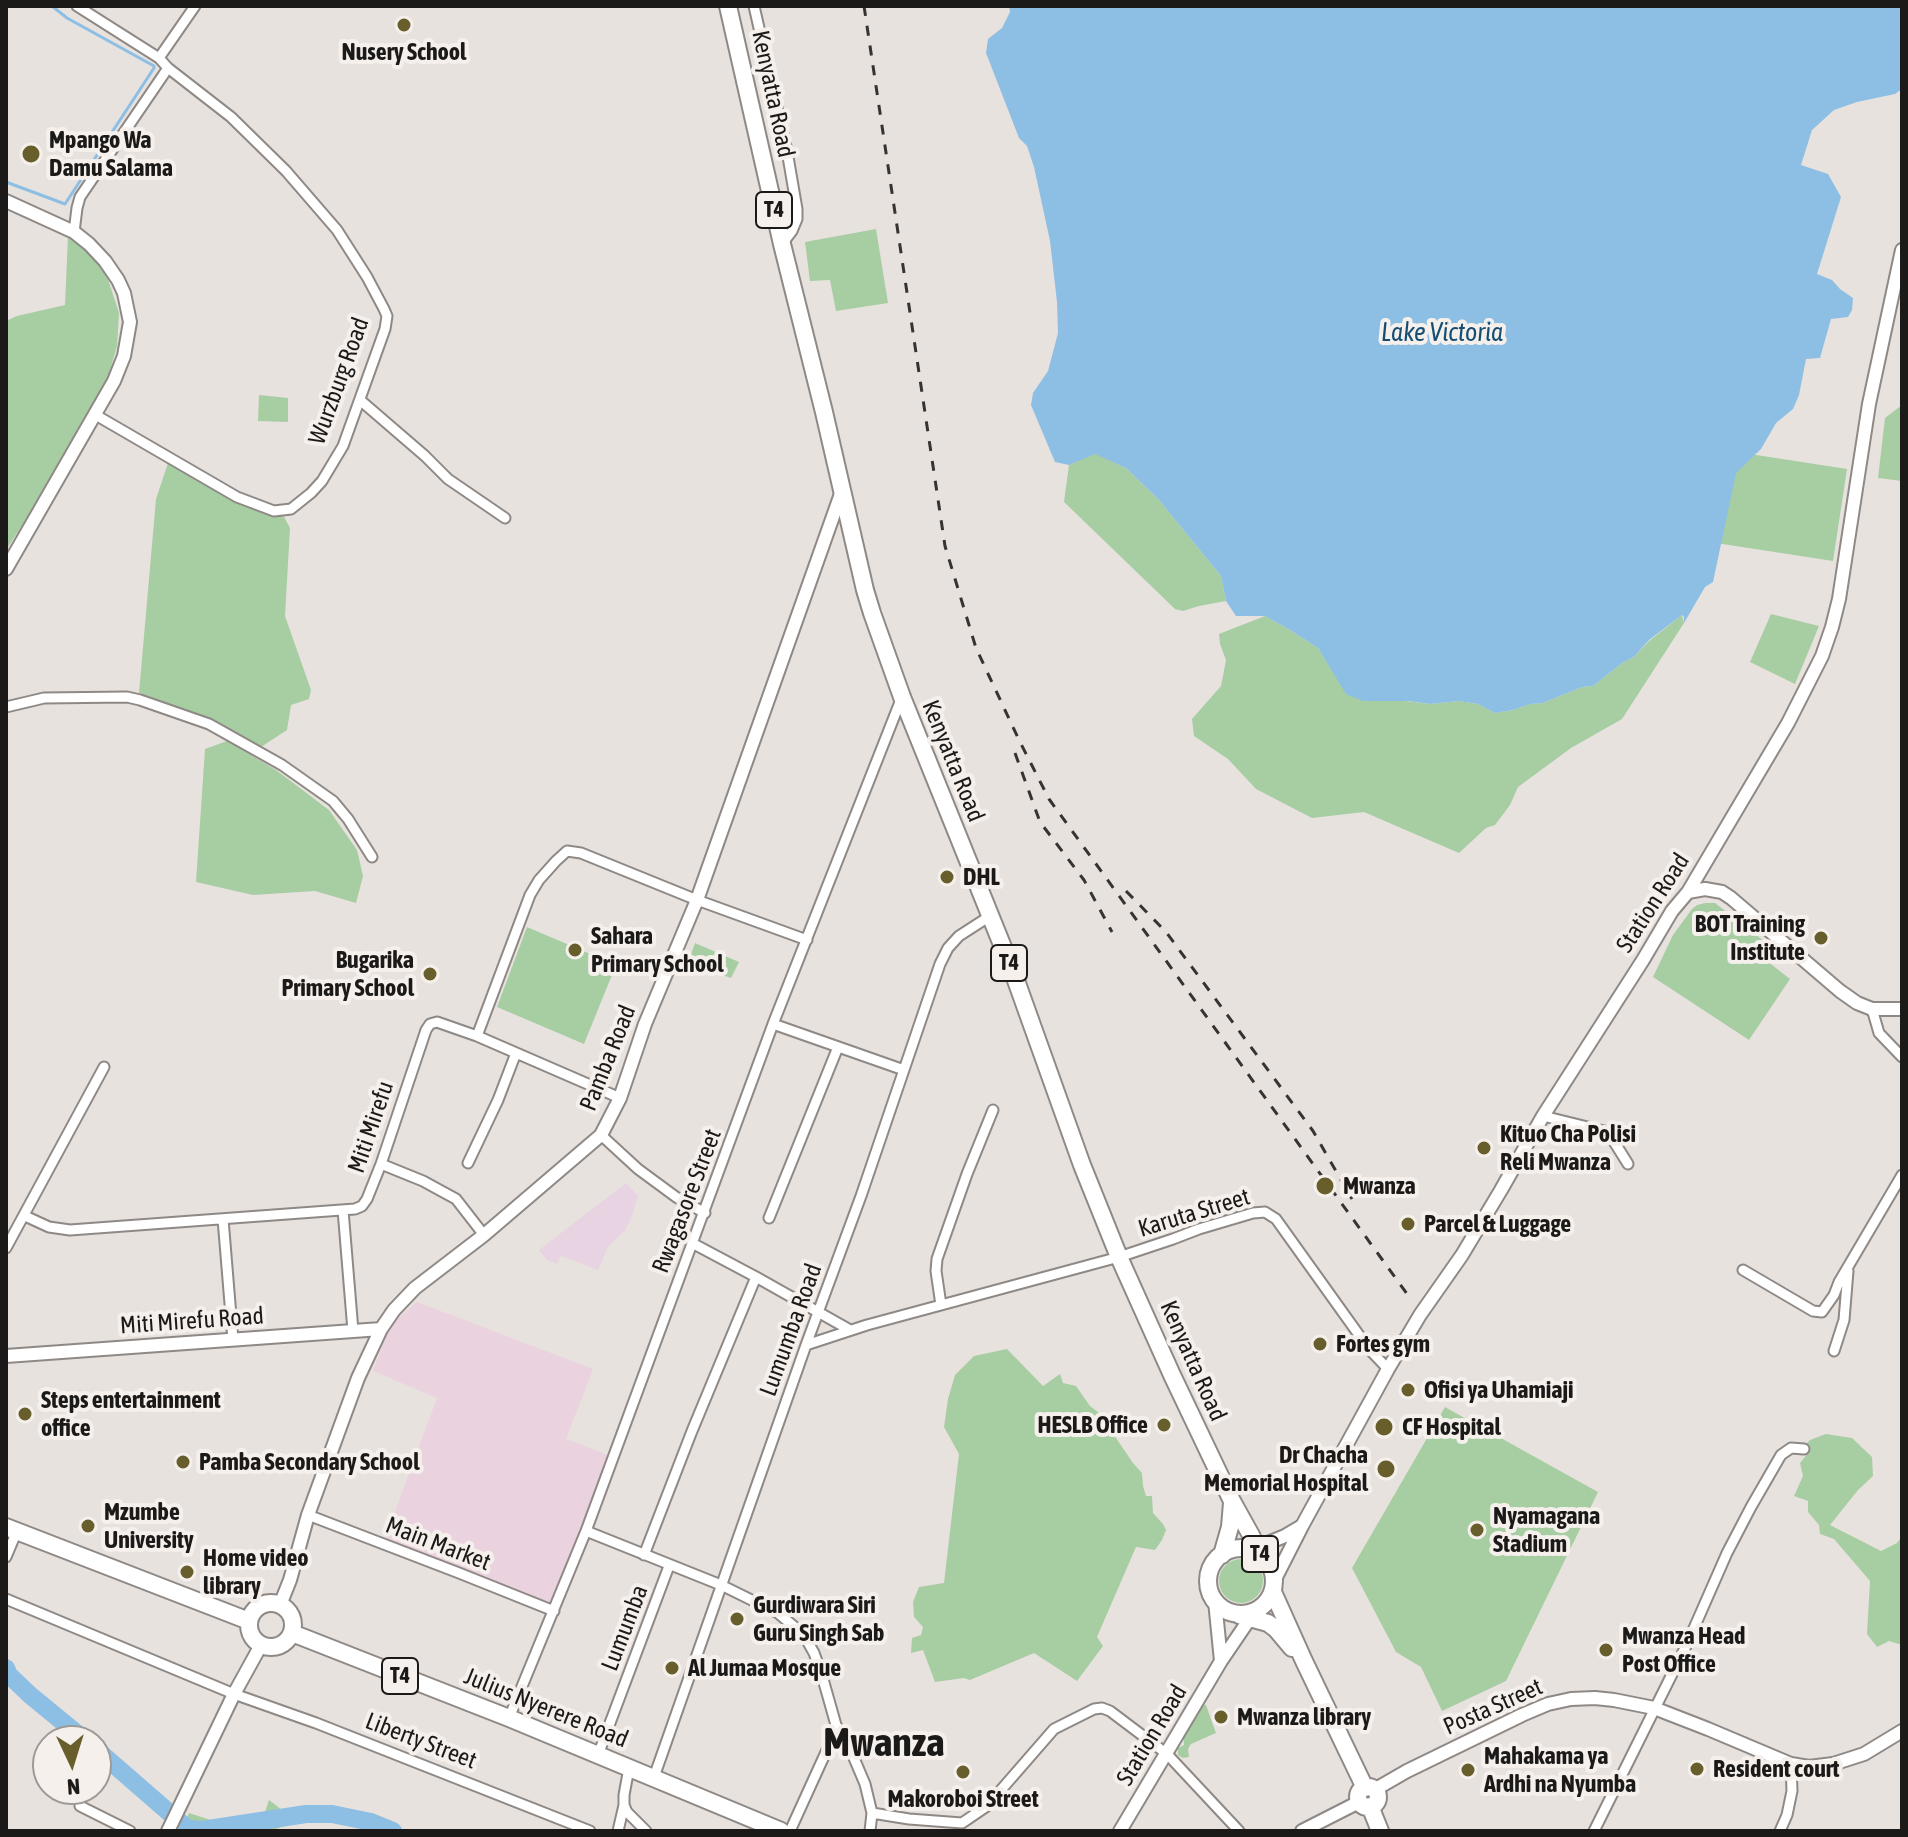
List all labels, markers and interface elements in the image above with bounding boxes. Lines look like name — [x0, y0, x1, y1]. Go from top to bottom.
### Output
marker: Nusery School — [395, 16, 413, 34]
street label: Kenyatta Road — [746, 28, 800, 160]
place label: Nusery School — [342, 38, 466, 66]
place label: Mpango Wa Damu Salama — [49, 126, 173, 182]
marker: Mpango Wa Damu Salama — [20, 143, 42, 165]
road number: T4 — [756, 192, 792, 228]
street label: Wurzburg Road — [303, 314, 375, 448]
water label: Lake Victoria — [1381, 317, 1503, 349]
street label: Kenyatta Road — [916, 696, 990, 826]
street label: Station Road — [1610, 848, 1696, 958]
place label: DHL — [963, 863, 1000, 891]
marker: DHL — [938, 868, 956, 886]
place label: BOT Training Institute — [1695, 910, 1805, 966]
place label: Sahara Primary School — [591, 922, 724, 978]
marker: BOT Training Institute — [1812, 929, 1830, 947]
marker: Sahara Primary School — [566, 941, 584, 959]
road number: T4 — [991, 945, 1027, 981]
place label: Bugarika Primary School — [281, 946, 414, 1002]
marker: Bugarika Primary School — [421, 965, 439, 983]
street label: Pamba Road — [574, 1001, 642, 1115]
street label: Miti Mirefu — [342, 1077, 400, 1177]
place label: Kituo Cha Polisi Reli Mwanza — [1500, 1120, 1636, 1176]
street label: Rwagasore Street — [646, 1125, 728, 1277]
marker: Kituo Cha Polisi Reli Mwanza — [1475, 1139, 1493, 1157]
place label: Mwanza — [1343, 1172, 1416, 1200]
marker: Mwanza — [1314, 1175, 1336, 1197]
street label: Karuta Street — [1135, 1182, 1253, 1244]
place label: Parcel & Luggage — [1424, 1210, 1571, 1238]
marker: Parcel & Luggage — [1399, 1215, 1417, 1233]
street label: Lumumba Road — [754, 1260, 828, 1400]
street label: Kenyatta Road — [1154, 1296, 1232, 1426]
street label: Miti Mirefu Road — [119, 1302, 265, 1340]
place label: Fortes gym — [1336, 1330, 1430, 1358]
marker: Fortes gym — [1311, 1335, 1329, 1353]
place label: Ofisi ya Uhamiaji — [1424, 1376, 1573, 1404]
marker: Ofisi ya Uhamiaji — [1399, 1381, 1417, 1399]
place label: Steps entertainment office — [41, 1386, 221, 1442]
marker: Steps entertainment office — [16, 1405, 34, 1423]
place label: HESLB Office — [1037, 1411, 1148, 1439]
place label: CF Hospital — [1402, 1413, 1501, 1441]
marker: HESLB Office — [1155, 1416, 1173, 1434]
marker: CF Hospital — [1373, 1416, 1395, 1438]
place label: Dr Chacha Memorial Hospital — [1204, 1441, 1368, 1497]
place label: Pamba Secondary School — [199, 1448, 420, 1476]
marker: Pamba Secondary School — [174, 1453, 192, 1471]
marker: Dr Chacha Memorial Hospital — [1375, 1458, 1397, 1480]
place label: Mzumbe University — [104, 1498, 194, 1554]
place label: Nyamagana Stadium — [1493, 1502, 1600, 1558]
street label: Main Market — [382, 1511, 494, 1577]
marker: Mzumbe University — [79, 1517, 97, 1535]
marker: Nyamagana Stadium — [1468, 1521, 1486, 1539]
road number: T4 — [1242, 1536, 1278, 1572]
place label: Home video library — [203, 1544, 309, 1600]
marker: Home video library — [178, 1563, 196, 1581]
street label: Lumumba — [596, 1581, 654, 1675]
place label: Gurdiwara Siri Guru Singh Sab — [753, 1591, 884, 1647]
marker: Gurdiwara Siri Guru Singh Sab — [728, 1610, 746, 1628]
place label: Mwanza Head Post Office — [1622, 1622, 1745, 1678]
marker: Mwanza Head Post Office — [1597, 1641, 1615, 1659]
place label: Al Jumaa Mosque — [688, 1654, 841, 1682]
road number: T4 — [382, 1658, 418, 1694]
marker: Al Jumaa Mosque — [663, 1659, 681, 1677]
street label: Julius Nyerere Road — [460, 1662, 632, 1754]
street label: Posta Street — [1439, 1672, 1547, 1742]
street label: Station Road — [1111, 1679, 1193, 1791]
place label: Mwanza library — [1237, 1703, 1371, 1731]
street label: Liberty Street — [361, 1707, 481, 1775]
marker: Mwanza library — [1212, 1708, 1230, 1726]
district label: Mwanza — [823, 1719, 945, 1767]
north arrow — [32, 1725, 112, 1805]
place label: Mahakama ya Ardhi na Nyumba — [1484, 1742, 1636, 1798]
place label: Resident court — [1713, 1755, 1840, 1783]
marker: Resident court — [1688, 1760, 1706, 1778]
marker: Mahakama ya Ardhi na Nyumba — [1459, 1761, 1477, 1779]
marker: Makoroboi Street — [954, 1763, 972, 1781]
text: N — [66, 1774, 81, 1800]
place label: Makoroboi Street — [887, 1785, 1039, 1813]

